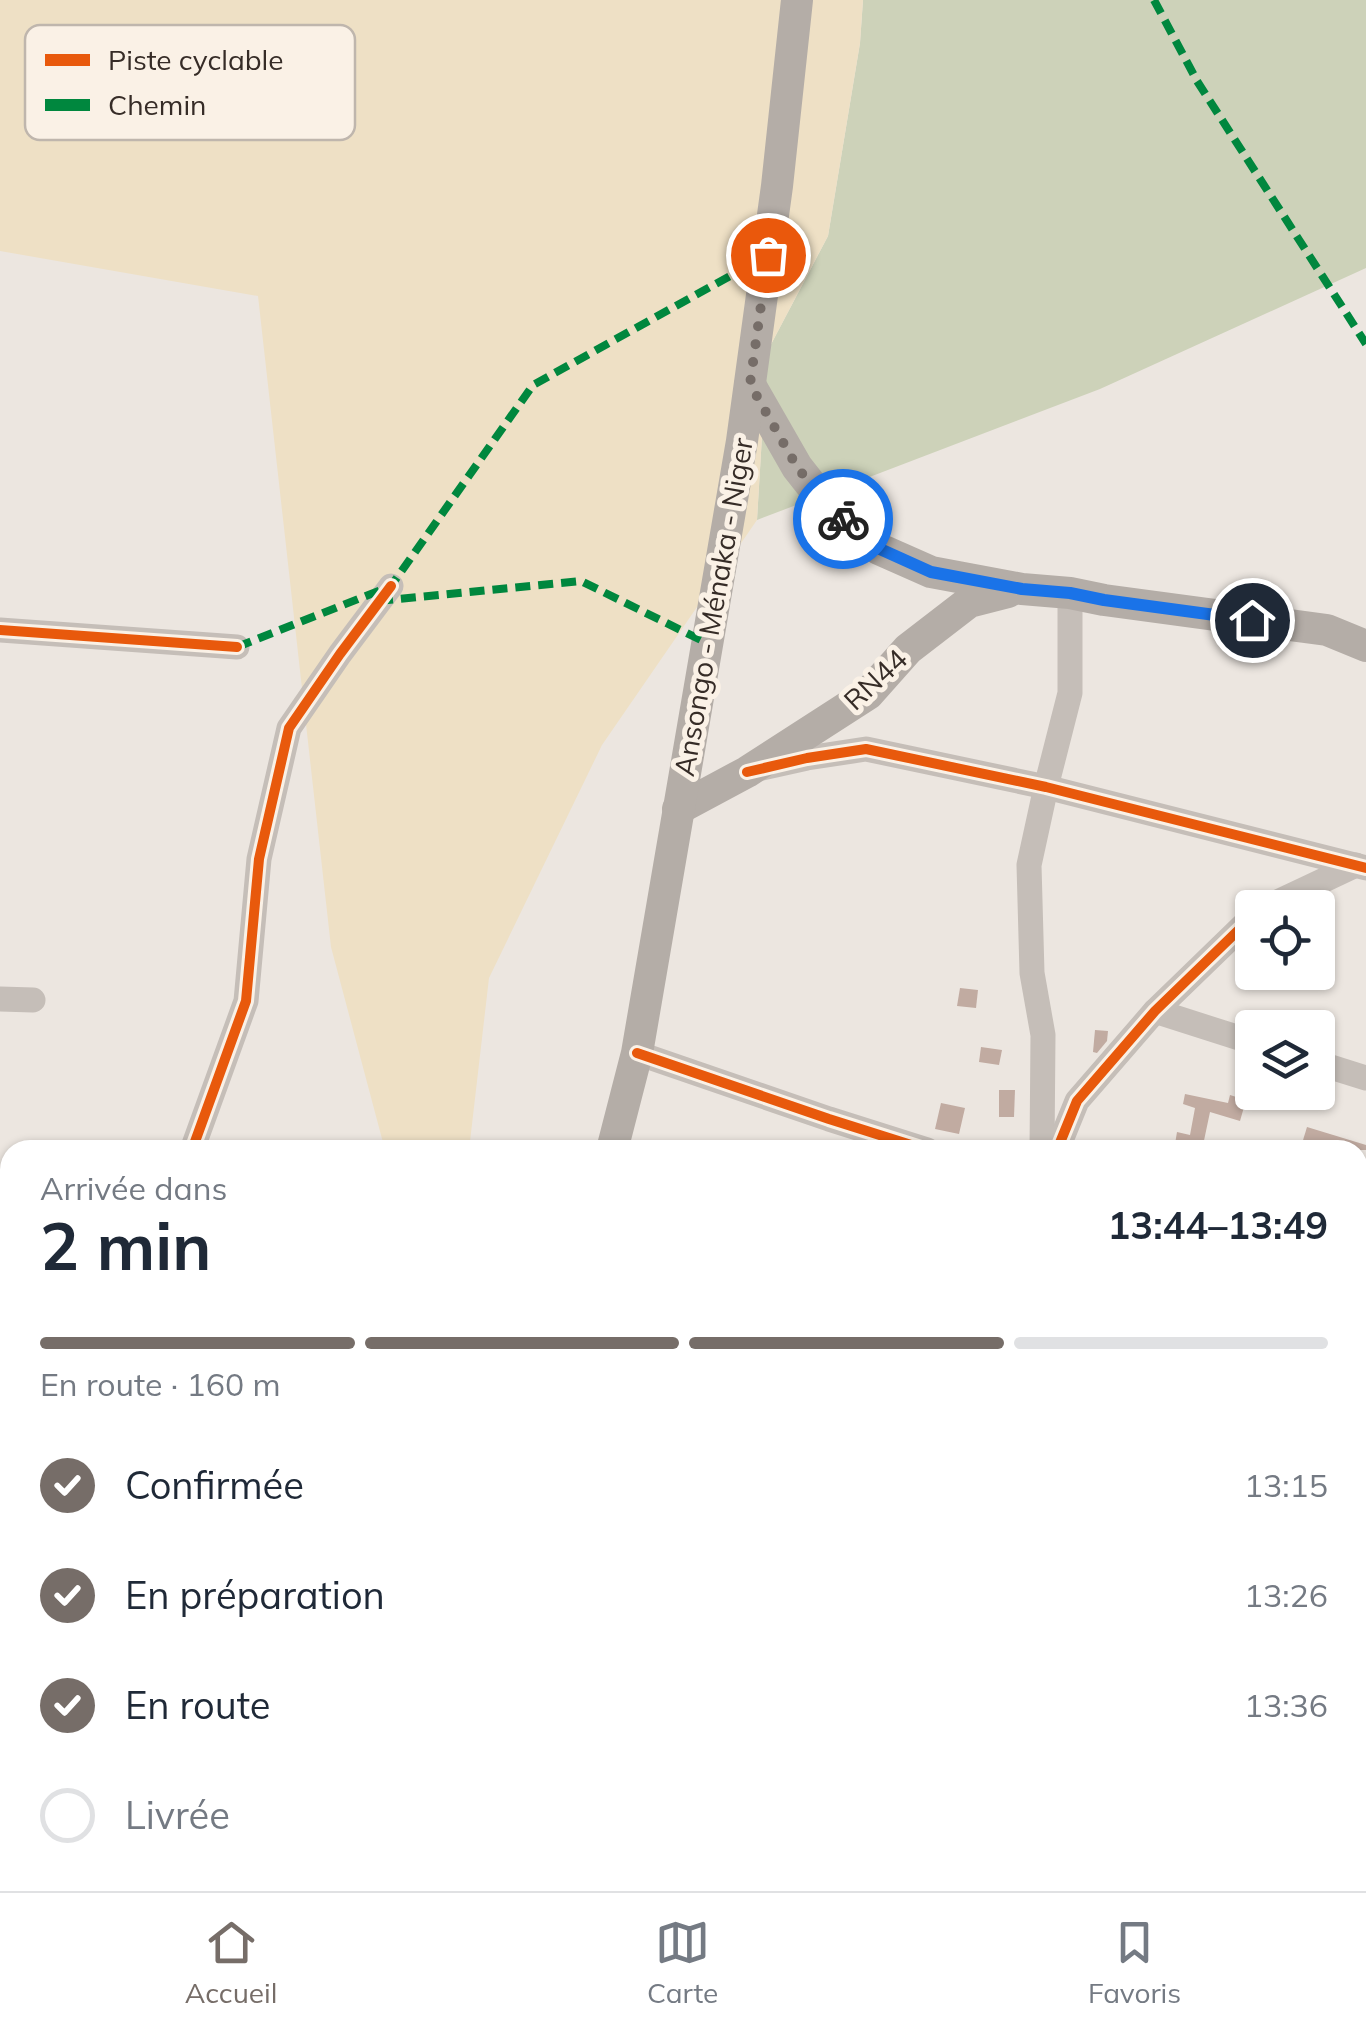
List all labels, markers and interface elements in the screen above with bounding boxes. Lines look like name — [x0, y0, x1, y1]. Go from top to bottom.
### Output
legend — [25, 25, 355, 140]
text: Piste cyclable — [108, 42, 284, 77]
text: Chemin — [108, 87, 206, 122]
pin — [726, 213, 811, 298]
icon: bag — [741, 228, 796, 283]
street label: Ansongo - Ménaka - Niger — [666, 434, 760, 779]
courier — [793, 469, 893, 569]
icon: bike — [816, 492, 871, 547]
pin — [1210, 578, 1295, 663]
icon: home — [1225, 593, 1280, 648]
street label: RN44 — [836, 641, 914, 717]
map controls — [1235, 890, 1335, 1110]
button: locate — [1235, 890, 1335, 990]
button: layers — [1235, 1010, 1335, 1110]
text: Arrivée dans — [40, 1168, 227, 1208]
text: 13:44–13:49 — [1108, 1201, 1328, 1249]
text: 2 min — [40, 1205, 211, 1286]
text: En route · 160 m — [40, 1364, 281, 1404]
icon: check — [40, 1458, 95, 1513]
text: Confirmée — [125, 1461, 304, 1509]
text: 13:15 — [1244, 1465, 1328, 1505]
icon: check — [40, 1568, 95, 1623]
text: En préparation — [125, 1571, 385, 1619]
text: 13:26 — [1244, 1575, 1328, 1615]
icon: check — [40, 1678, 95, 1733]
text: En route — [125, 1681, 271, 1729]
text: 13:36 — [1244, 1685, 1328, 1725]
text: Livrée — [125, 1791, 230, 1839]
tab: Accueil — [185, 1915, 277, 2010]
tab: Carte — [647, 1915, 718, 2010]
tab: Favoris — [1088, 1915, 1181, 2010]

